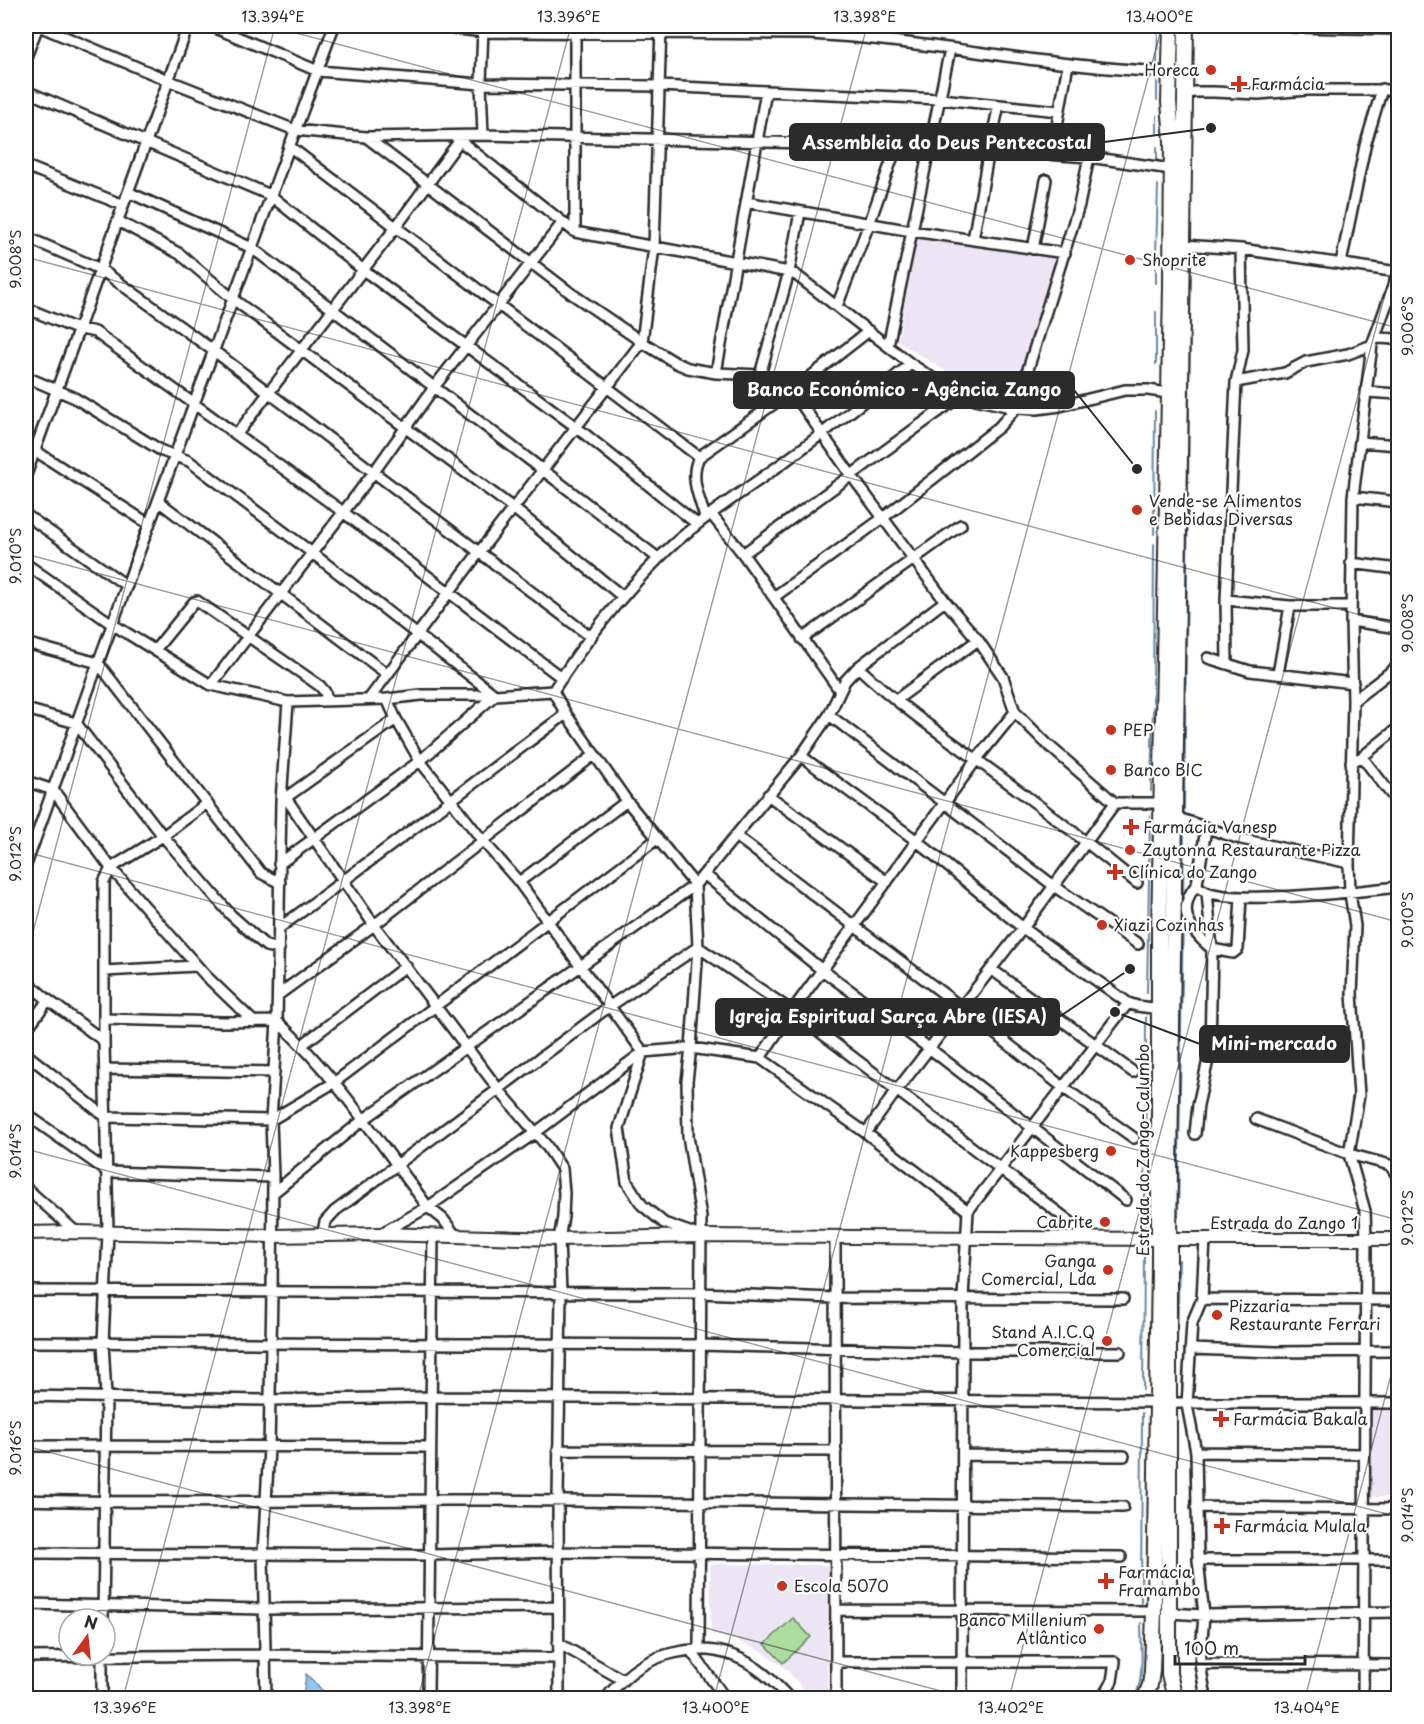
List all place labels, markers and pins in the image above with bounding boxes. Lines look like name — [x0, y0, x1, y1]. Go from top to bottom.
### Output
place label: Horeca — [1145, 57, 1199, 81]
marker: Horeca — [1204, 63, 1218, 77]
place label: Farmácia — [1251, 71, 1325, 95]
marker: Farmácia — [1232, 77, 1246, 91]
callout: Assembleia do Deus Pentecostal — [790, 124, 1104, 160]
place label: Shoprite — [1142, 247, 1206, 271]
marker: Shoprite — [1123, 253, 1137, 267]
callout: Banco Económico - Agência Zango — [734, 372, 1074, 408]
place label: Vende-se Alimentos e Bebidas Diversas — [1149, 488, 1302, 530]
marker: Vende-se Alimentos e Bebidas Diversas — [1130, 503, 1144, 517]
place label: PEP — [1123, 717, 1153, 741]
marker: PEP — [1104, 723, 1118, 737]
place label: Banco BIC — [1123, 757, 1203, 781]
marker: Banco BIC — [1104, 763, 1118, 777]
place label: Farmácia Vanesp — [1143, 814, 1277, 838]
marker: Farmácia Vanesp — [1124, 820, 1138, 834]
place label: Zaytonna Restaurante Pizza — [1142, 837, 1360, 861]
marker: Zaytonna Restaurante Pizza — [1123, 843, 1137, 857]
place label: Clínica do Zango — [1128, 859, 1257, 883]
marker: Clínica do Zango — [1106, 863, 1124, 881]
place label: Xiazi Cozinhas — [1114, 912, 1224, 936]
marker: Xiazi Cozinhas — [1095, 918, 1109, 932]
callout: Igreja Espiritual Sarça Abre (IESA) — [716, 999, 1059, 1035]
callout: Mini-mercado — [1200, 1026, 1349, 1062]
place label: Kappesberg — [1010, 1138, 1099, 1162]
marker: Kappesberg — [1104, 1144, 1118, 1158]
place label: Cabrite — [1036, 1209, 1093, 1233]
marker: Cabrite — [1098, 1215, 1112, 1229]
place label: Ganga Comercial, Lda — [981, 1248, 1096, 1290]
marker: Ganga Comercial, Lda — [1101, 1263, 1115, 1277]
place label: Pizzaria Restaurante Ferrari — [1229, 1293, 1381, 1335]
marker: Pizzaria Restaurante Ferrari — [1210, 1308, 1224, 1322]
place label: Stand A.I.C.Q Comercial — [991, 1319, 1095, 1361]
marker: Stand A.I.C.Q Comercial — [1100, 1334, 1114, 1348]
place label: Farmácia Bakala — [1233, 1406, 1368, 1430]
marker: Farmácia Bakala — [1214, 1412, 1228, 1426]
place label: Farmácia Mulala — [1234, 1513, 1367, 1537]
marker: Farmácia Mulala — [1215, 1519, 1229, 1533]
place label: Farmácia Framambo — [1118, 1559, 1200, 1601]
place label: Escola 5070 — [794, 1573, 889, 1597]
marker: Farmácia Framambo — [1099, 1574, 1113, 1588]
marker: Escola 5070 — [775, 1579, 789, 1593]
place label: Banco Millenium Atlântico — [958, 1607, 1087, 1649]
marker: Banco Millenium Atlântico — [1092, 1622, 1106, 1636]

